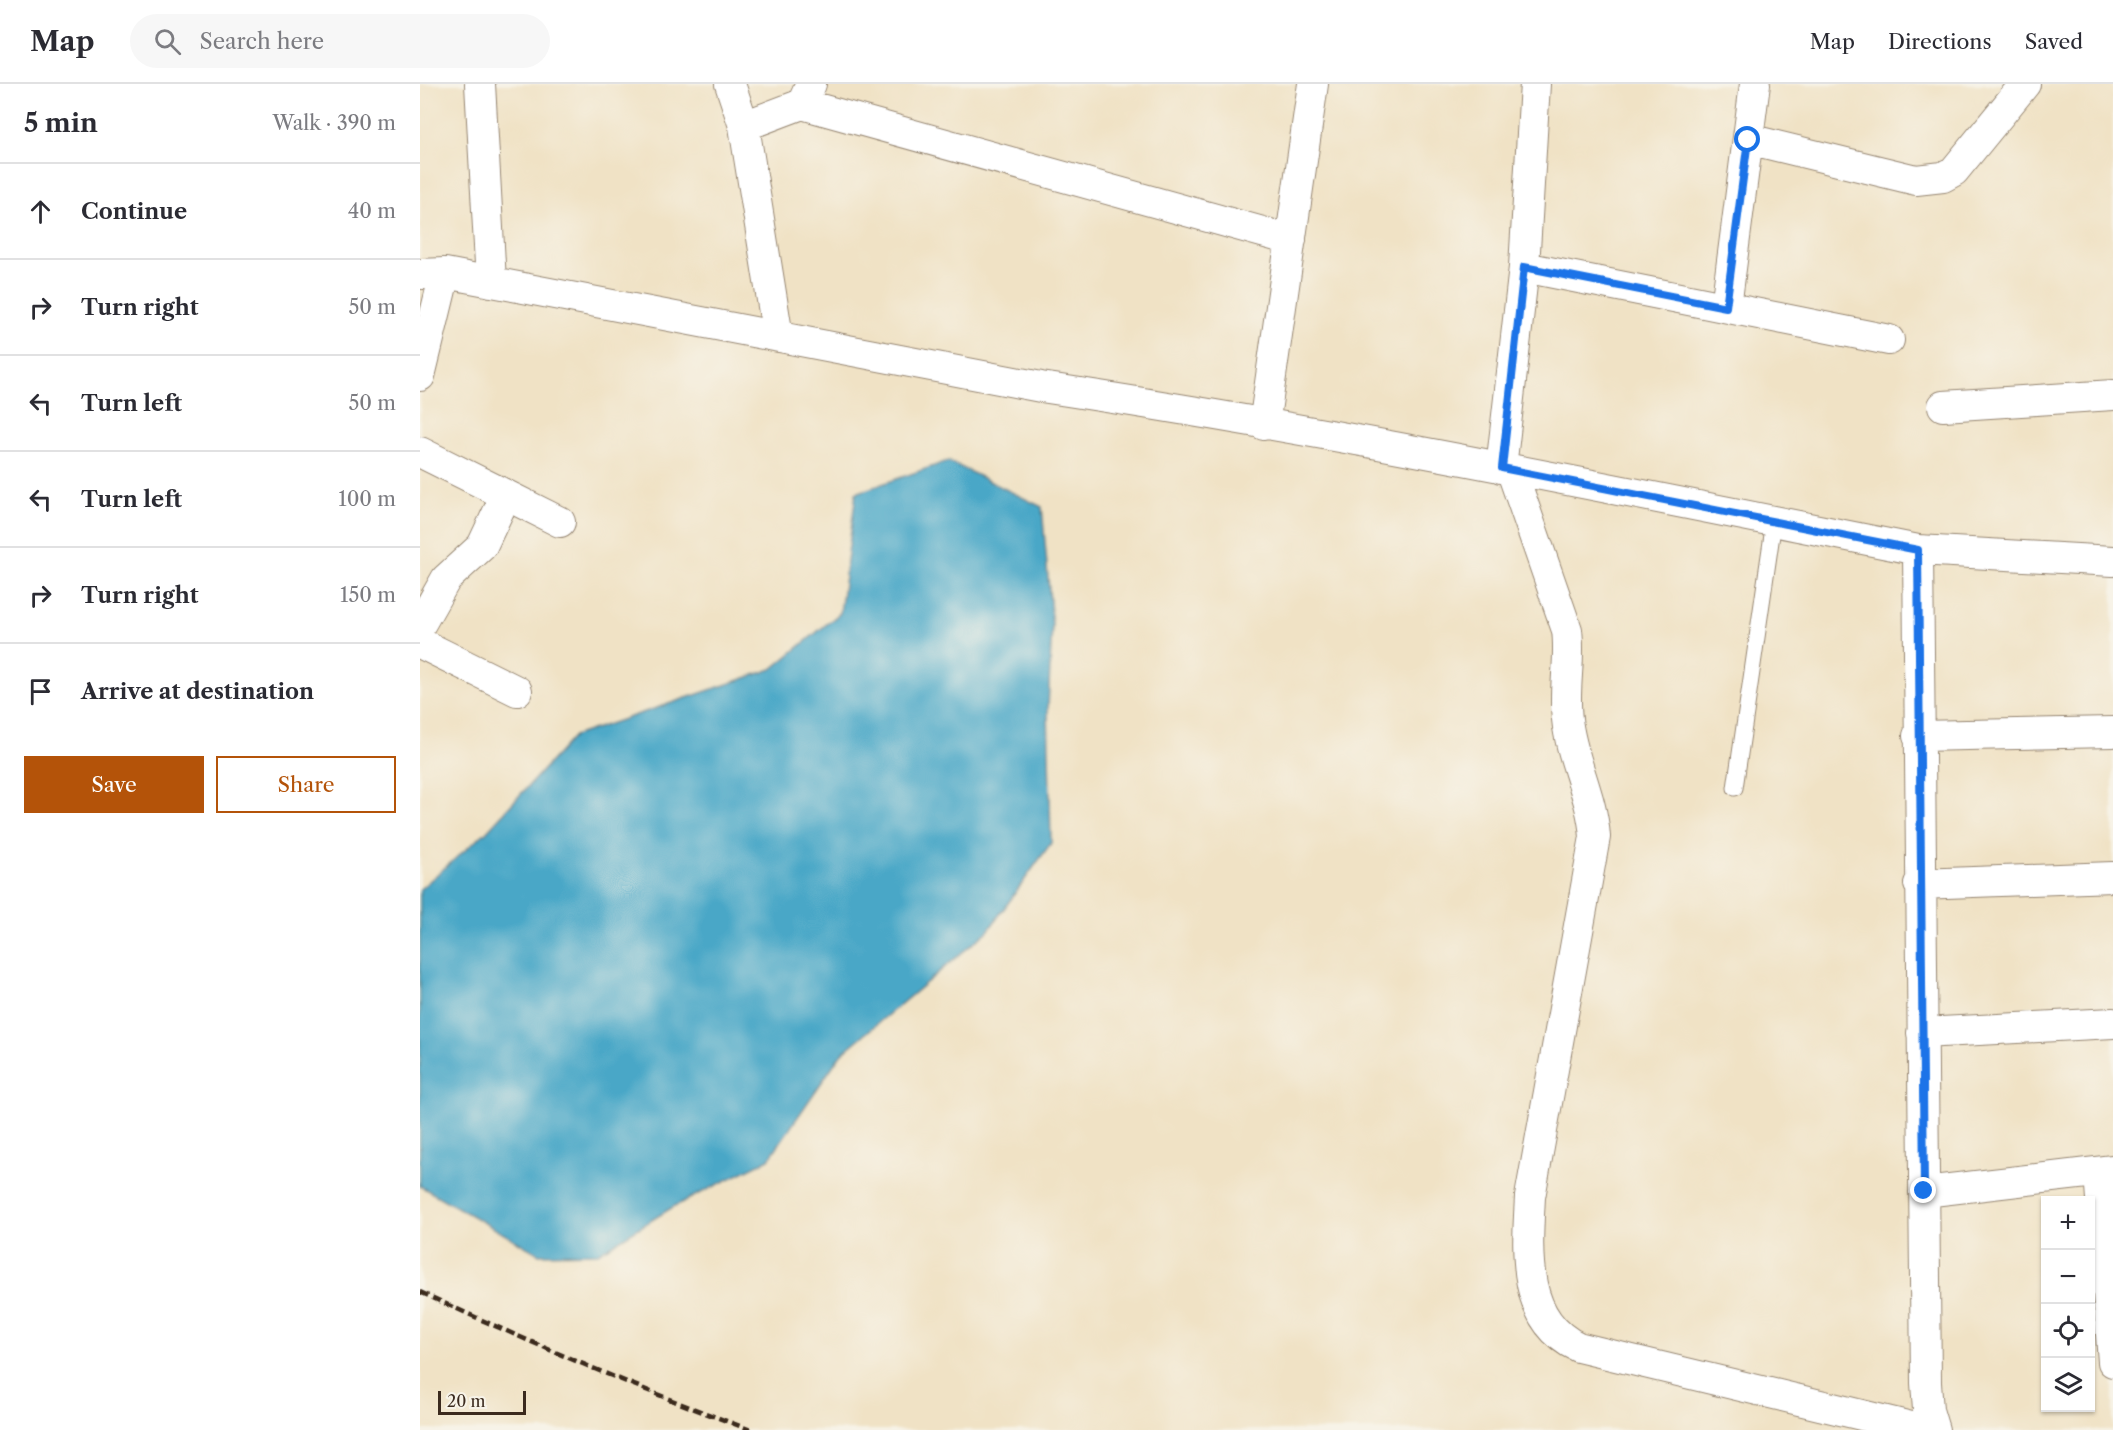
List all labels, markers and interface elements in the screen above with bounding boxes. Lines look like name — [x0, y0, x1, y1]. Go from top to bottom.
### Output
search box — [130, 14, 550, 68]
text: Map — [30, 24, 94, 58]
icon: search — [151, 25, 184, 58]
text: Search here — [199, 28, 324, 55]
text: Map — [1810, 29, 1855, 54]
text: Directions — [1888, 29, 1992, 54]
text: Saved — [2025, 29, 2083, 54]
text: 5 min — [24, 107, 98, 139]
text: Walk · 390 m — [273, 111, 396, 135]
route start — [1734, 126, 1760, 152]
icon: ahead — [24, 195, 57, 228]
text: Continue — [81, 198, 187, 225]
text: 40 m — [348, 199, 396, 223]
icon: right — [24, 291, 57, 324]
text: Turn right — [81, 294, 199, 321]
text: 50 m — [349, 295, 396, 319]
icon: left — [24, 387, 57, 420]
text: Turn left — [81, 390, 182, 417]
text: 50 m — [349, 391, 396, 415]
icon: left — [24, 483, 57, 516]
text: Turn left — [81, 486, 182, 513]
text: 100 m — [338, 487, 396, 511]
icon: right — [24, 579, 57, 612]
text: Turn right — [81, 582, 199, 609]
text: 150 m — [340, 583, 396, 607]
icon: arrive — [24, 675, 57, 708]
text: Arrive at destination — [81, 678, 314, 705]
button: Save — [24, 756, 204, 813]
button: Share — [216, 756, 396, 813]
route end — [1910, 1177, 1936, 1203]
map controls — [2041, 1196, 2095, 1412]
button: + — [2041, 1196, 2095, 1250]
button: − — [2041, 1250, 2095, 1304]
button: locate — [2041, 1304, 2095, 1358]
button: layers — [2041, 1358, 2095, 1412]
scale bar — [438, 1388, 526, 1416]
text: 20 m — [447, 1391, 486, 1411]

